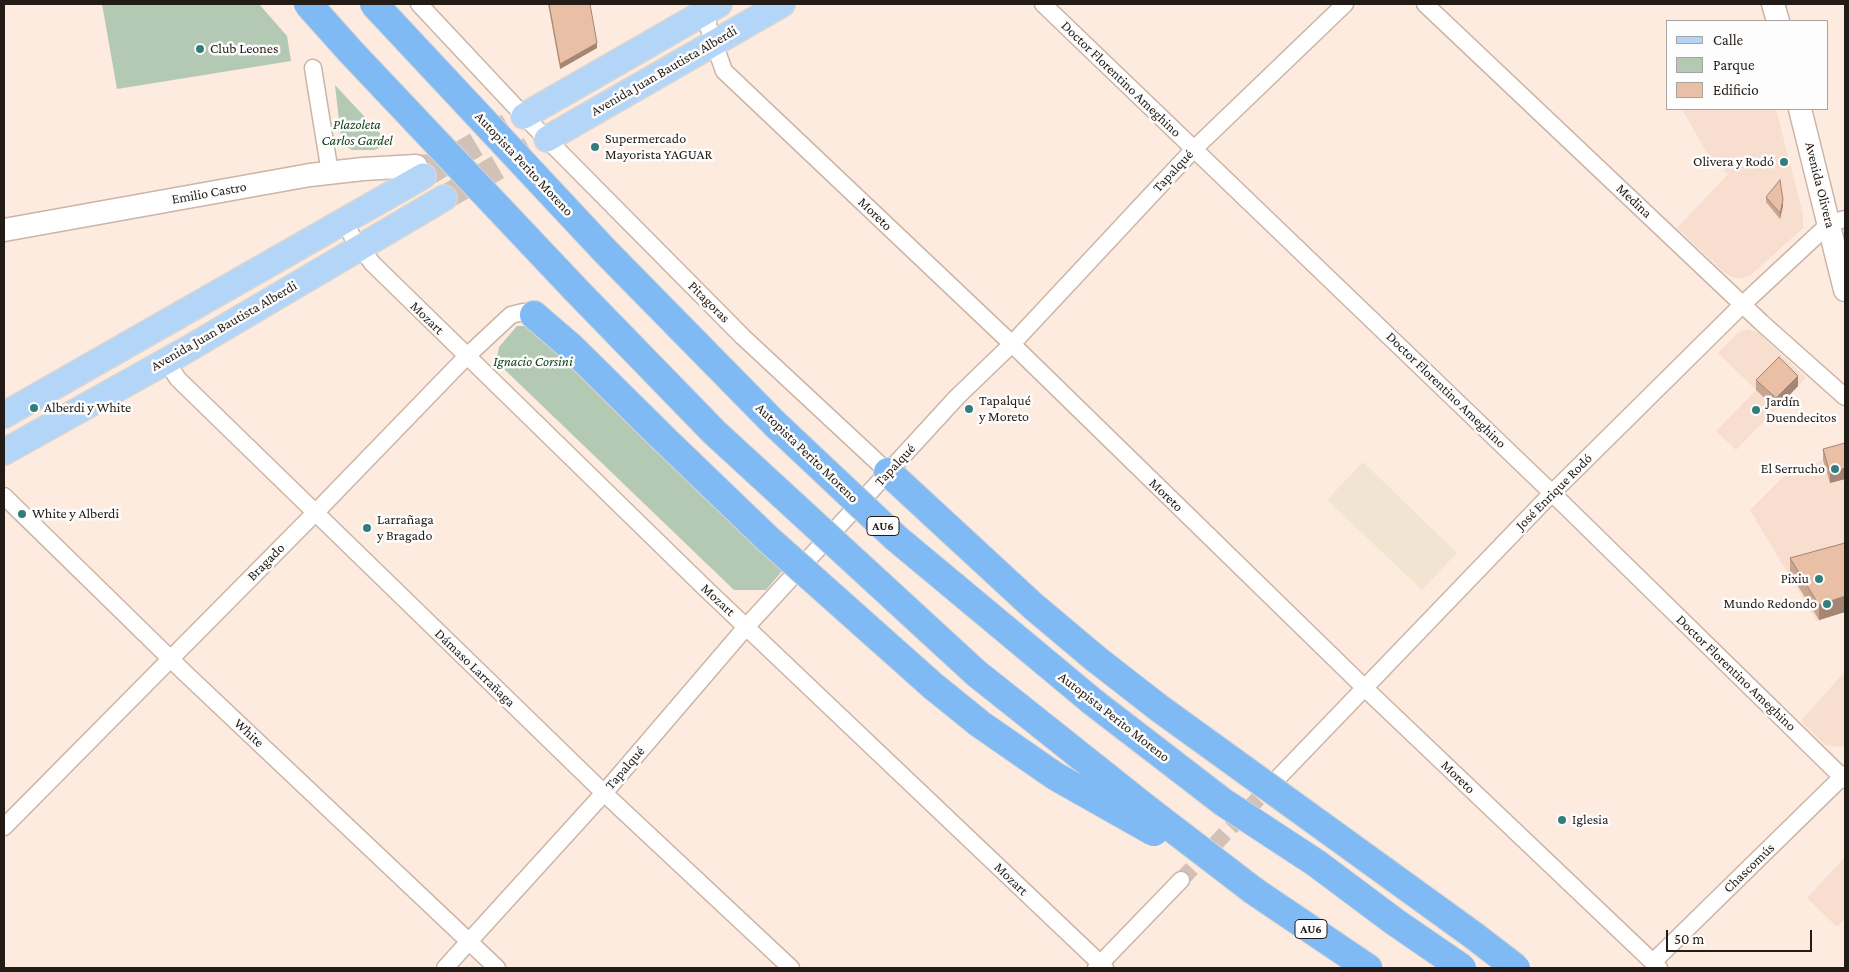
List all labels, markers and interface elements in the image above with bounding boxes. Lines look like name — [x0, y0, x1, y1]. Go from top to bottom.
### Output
street label: Doctor Florentino Ameghino — [1058, 17, 1184, 141]
legend — [1666, 20, 1829, 110]
street label: Avenida Juan Bautista Alberdi — [588, 22, 740, 120]
text: Calle — [1713, 32, 1743, 48]
place label: Club Leones — [210, 41, 278, 57]
marker: Club Leones — [194, 43, 206, 55]
text: Parque — [1713, 57, 1754, 73]
text: Edificio — [1713, 82, 1759, 98]
street label: Autopista Perito Moreno — [471, 108, 577, 220]
park label: Plazoleta Carlos Gardel — [321, 117, 393, 150]
place label: Supermercado Mayorista YAGUAR — [605, 131, 712, 164]
street label: Avenida Olivera — [1801, 140, 1839, 230]
marker: Supermercado Mayorista YAGUAR — [589, 141, 601, 153]
street label: Tapalqué — [1149, 146, 1197, 196]
place label: Olivera y Rodó — [1693, 154, 1774, 170]
marker: Olivera y Rodó — [1778, 156, 1790, 168]
street label: Emilio Castro — [170, 178, 248, 208]
street label: Medina — [1613, 180, 1655, 222]
street label: Moreto — [854, 194, 896, 234]
street label: Avenida Juan Bautista Alberdi — [148, 277, 300, 375]
street label: Pitagoras — [685, 278, 733, 326]
street label: Mozart — [407, 298, 447, 338]
street label: Doctor Florentino Ameghino — [1383, 328, 1509, 452]
park label: Ignacio Corsini — [493, 354, 573, 370]
place label: Tapalqué y Moreto — [979, 393, 1031, 426]
place label: Jardín Duendecitos — [1766, 394, 1836, 427]
place label: Alberdi y White — [44, 400, 131, 416]
street label: Autopista Perito Moreno — [752, 400, 862, 506]
marker: Alberdi y White — [28, 402, 40, 414]
marker: Tapalqué y Moreto — [963, 403, 975, 415]
marker: Jardín Duendecitos — [1750, 404, 1762, 416]
street label: Tapalqué — [871, 440, 919, 490]
street label: José Enrique Rodó — [1512, 450, 1596, 534]
place label: El Serrucho — [1761, 461, 1825, 477]
marker: El Serrucho — [1829, 463, 1841, 475]
street label: Moreto — [1145, 475, 1187, 515]
place label: White y Alberdi — [32, 506, 119, 522]
marker: White y Alberdi — [16, 508, 28, 520]
place label: Larrañaga y Bragado — [377, 512, 434, 544]
road number: AU6 — [867, 516, 899, 536]
marker: Larrañaga y Bragado — [361, 522, 373, 534]
street label: Bragado — [244, 540, 288, 584]
place label: Pixiu — [1781, 571, 1809, 587]
marker: Pixiu — [1813, 573, 1825, 585]
street label: Mozart — [697, 580, 739, 620]
place label: Mundo Redondo — [1724, 596, 1817, 612]
marker: Mundo Redondo — [1821, 598, 1833, 610]
street label: Doctor Florentino Ameghino — [1673, 611, 1799, 735]
street label: Dámaso Larrañaga — [431, 625, 519, 711]
street label: Autopista Perito Moreno — [1055, 668, 1173, 766]
street label: White — [231, 715, 267, 751]
street label: Tapalqué — [602, 743, 648, 793]
street label: Moreto — [1437, 757, 1479, 797]
place label: Iglesia — [1572, 812, 1608, 828]
marker: Iglesia — [1556, 814, 1568, 826]
street label: Chascomús — [1720, 840, 1778, 896]
street label: Mozart — [991, 859, 1031, 899]
road number: AU6 — [1295, 920, 1327, 939]
scale bar — [1669, 920, 1815, 952]
text: 50 m — [1674, 931, 1704, 947]

